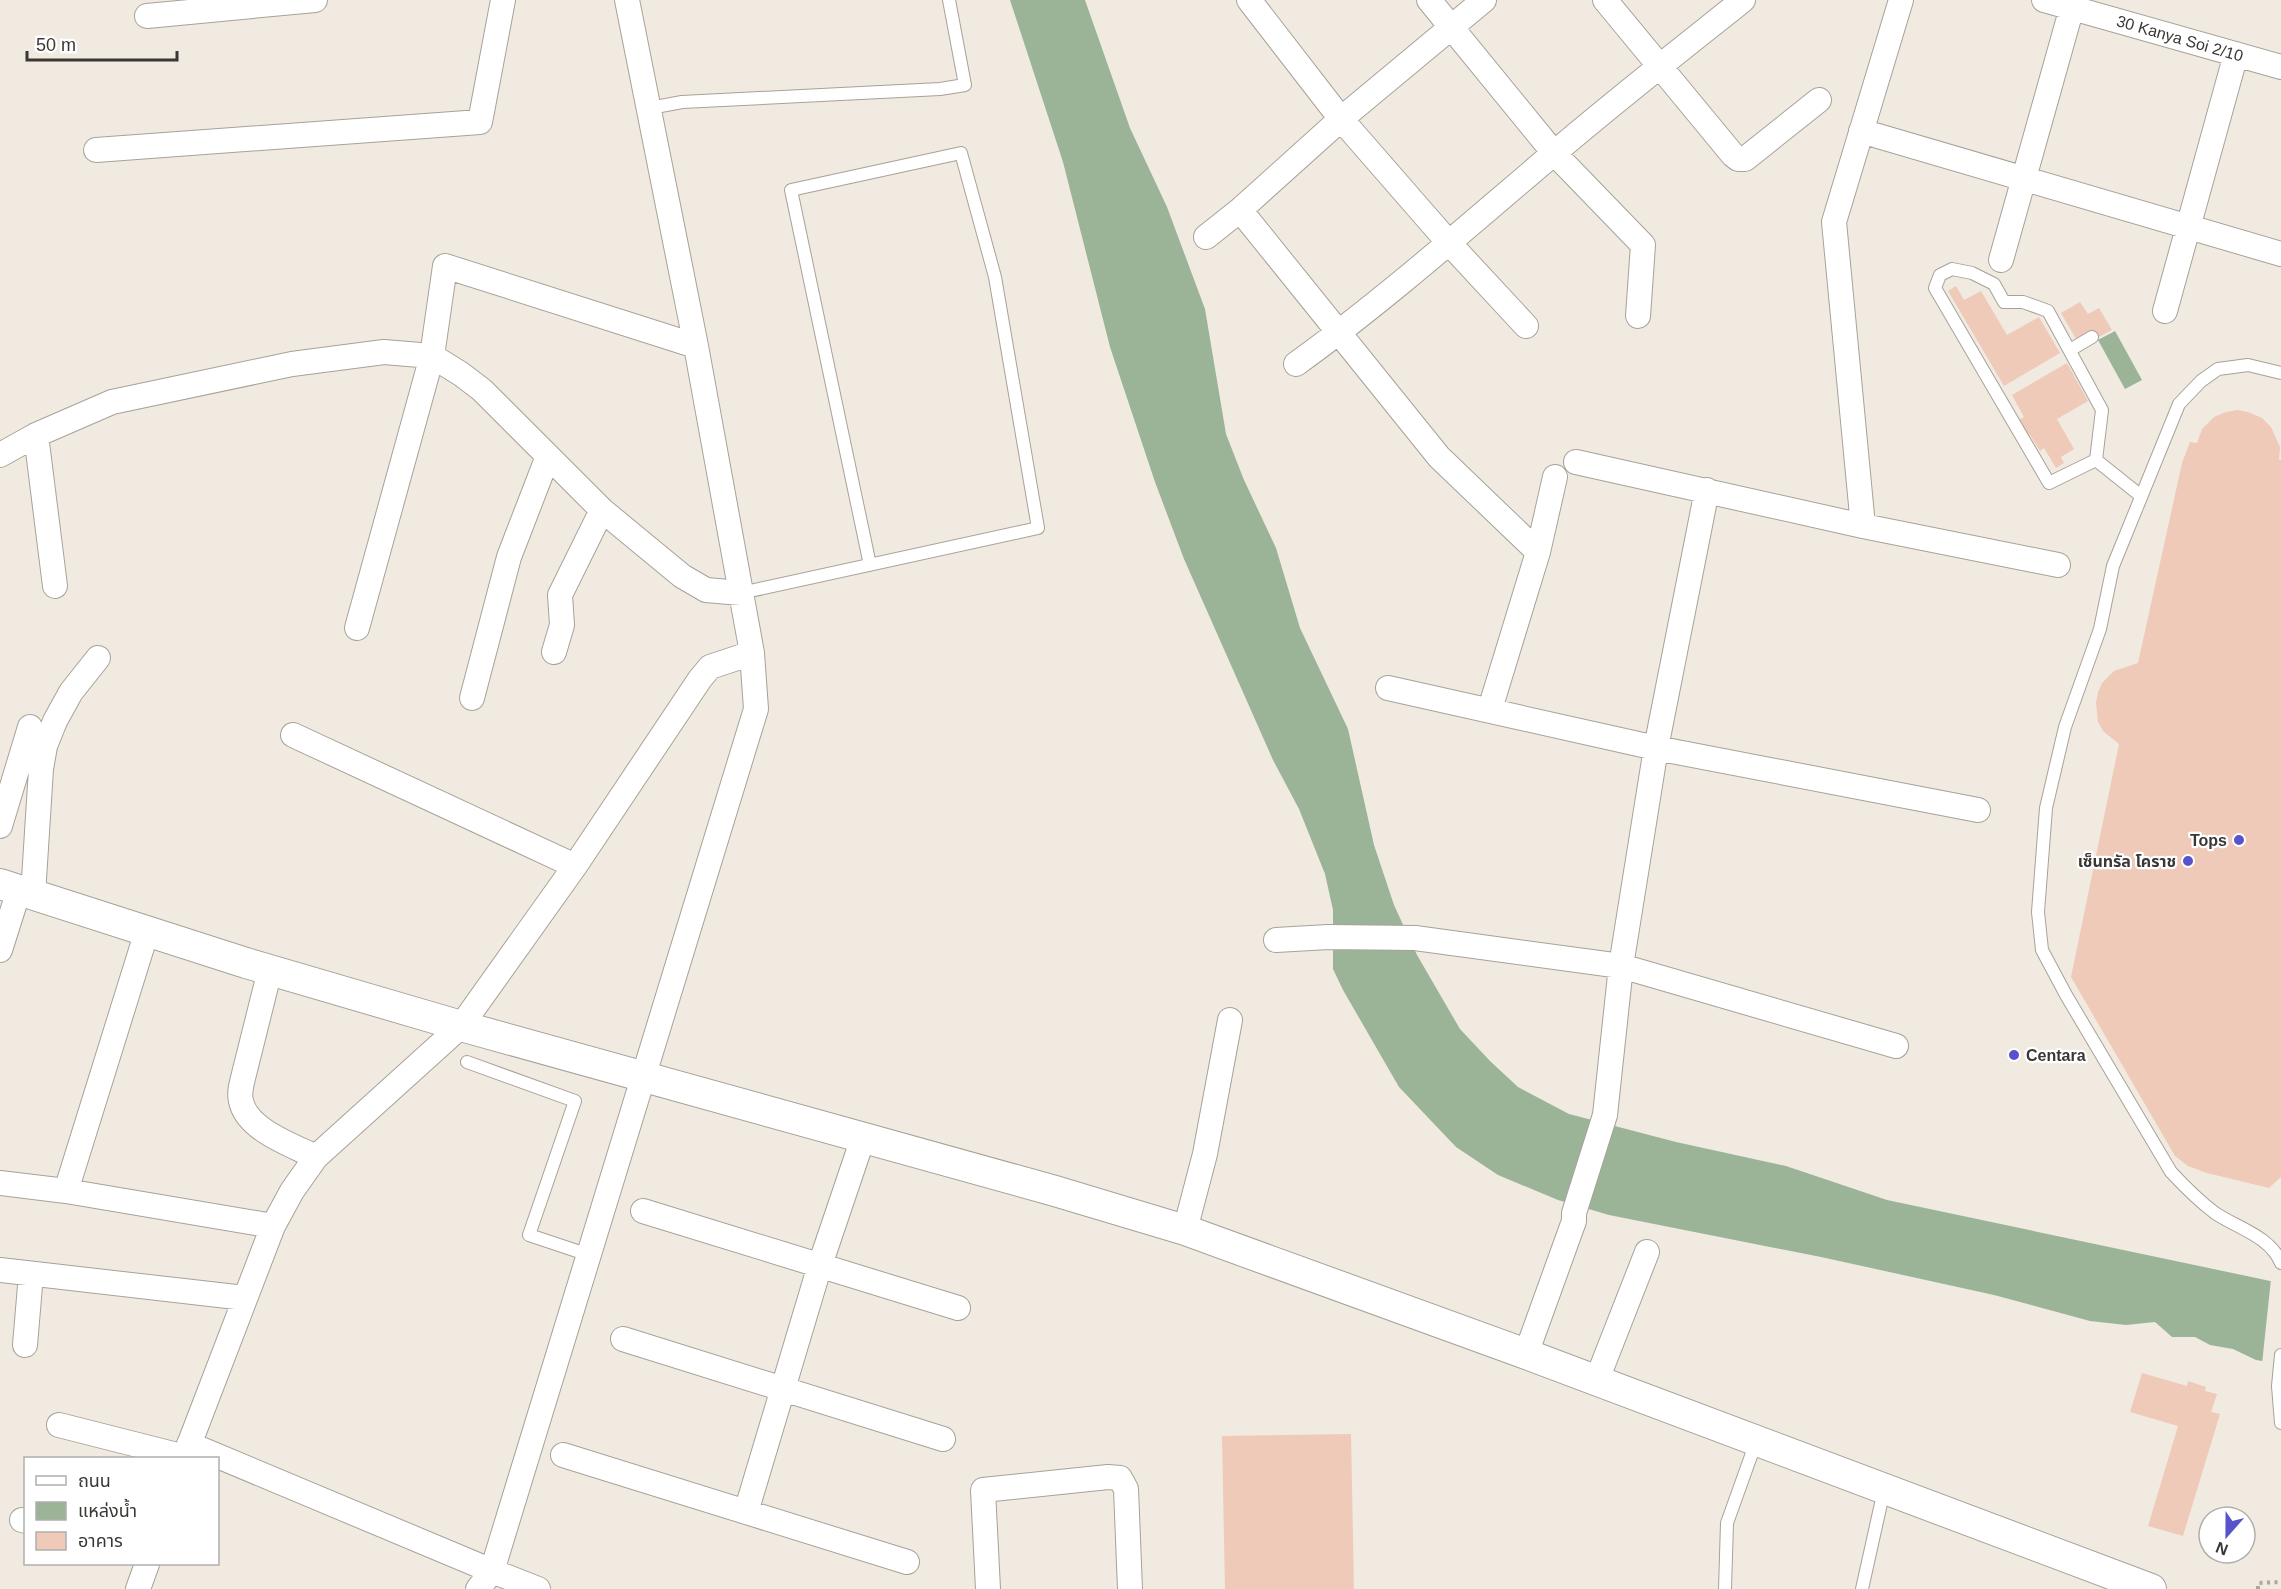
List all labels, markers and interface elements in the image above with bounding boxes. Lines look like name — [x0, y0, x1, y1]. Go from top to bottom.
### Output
street label: 30 Kanya Soi 2/10 — [2115, 12, 2245, 65]
scale bar — [27, 24, 177, 62]
text: 50 m — [36, 35, 76, 55]
place label: Tops — [2190, 832, 2227, 849]
marker: Tops — [2232, 833, 2246, 847]
place label: เซ็นทรัล โคราช — [2078, 853, 2176, 870]
marker: เซ็นทรัล โคราช — [2181, 854, 2195, 868]
place label: Centara — [2026, 1047, 2086, 1064]
marker: Centara — [2007, 1048, 2021, 1062]
legend — [24, 1457, 219, 1565]
text: ถนน — [78, 1471, 111, 1491]
text: แหล่งน้ำ — [78, 1498, 137, 1521]
north arrow — [2197, 1505, 2257, 1565]
text: อาคาร — [78, 1531, 123, 1551]
text: N — [2213, 1539, 2230, 1559]

